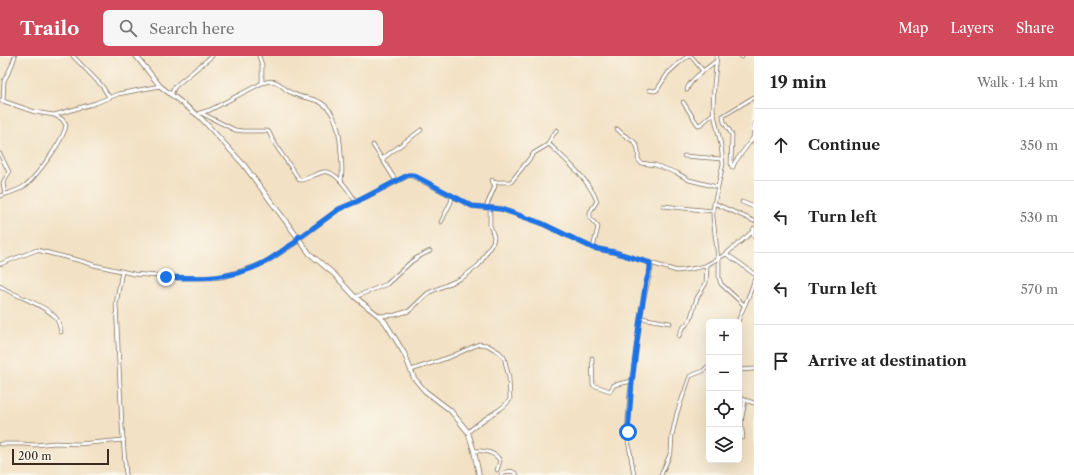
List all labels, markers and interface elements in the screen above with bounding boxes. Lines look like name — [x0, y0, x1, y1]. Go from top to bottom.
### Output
search box — [103, 10, 383, 46]
text: Trailo — [20, 17, 79, 40]
icon: search — [117, 17, 139, 39]
text: Search here — [149, 19, 234, 38]
text: Map — [898, 19, 928, 37]
text: Layers — [950, 19, 994, 37]
text: Share — [1016, 19, 1054, 37]
text: 19 min — [770, 72, 827, 92]
text: Walk · 1.4 km — [977, 74, 1058, 90]
icon: ahead — [770, 134, 792, 156]
text: Continue — [808, 135, 880, 154]
text: 350 m — [1020, 137, 1058, 153]
icon: left — [770, 206, 792, 228]
text: Turn left — [808, 207, 877, 226]
text: 530 m — [1020, 209, 1058, 225]
route end — [157, 268, 175, 286]
icon: left — [770, 278, 792, 300]
text: Turn left — [808, 279, 877, 298]
text: 570 m — [1021, 281, 1058, 297]
map controls — [706, 319, 742, 463]
button: + — [706, 319, 742, 355]
icon: arrive — [770, 350, 792, 372]
text: Arrive at destination — [808, 351, 967, 370]
button: − — [706, 355, 742, 391]
button: locate — [706, 391, 742, 427]
route start — [619, 423, 637, 441]
button: layers — [706, 427, 742, 463]
scale bar — [12, 447, 109, 466]
text: 200 m — [18, 449, 51, 463]

